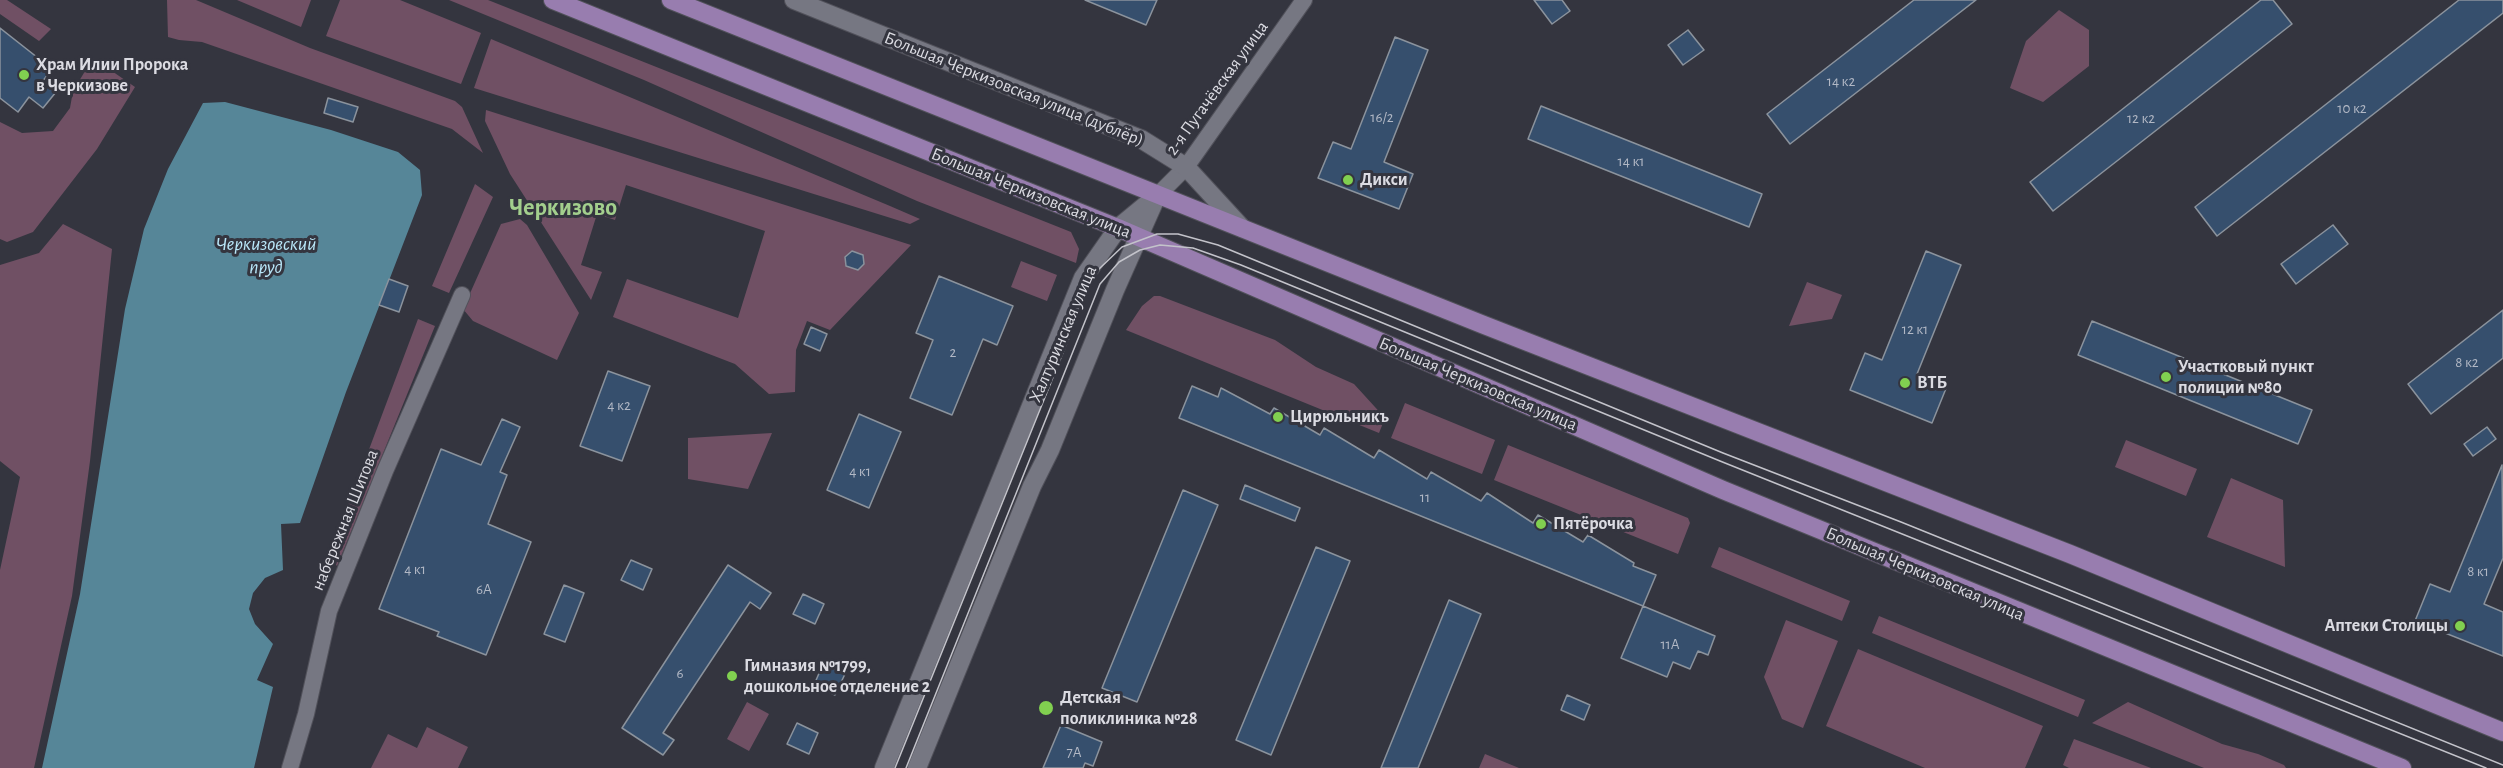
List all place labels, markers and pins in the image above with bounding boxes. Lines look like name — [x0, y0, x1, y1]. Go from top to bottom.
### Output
place label: Храм Илии Пророка в Черкизове — [36, 54, 188, 97]
marker: Храм Илии Пророка в Черкизове — [17, 68, 31, 82]
place label: Дикси — [1360, 169, 1408, 191]
marker: Дикси — [1341, 173, 1355, 187]
place label: Участковый пункт полиции №80 — [2178, 356, 2314, 398]
marker: Участковый пункт полиции №80 — [2159, 370, 2173, 384]
place label: ВТБ — [1917, 372, 1947, 394]
marker: ВТБ — [1898, 376, 1912, 390]
place label: Цирюльникъ — [1290, 406, 1389, 428]
marker: Цирюльникъ — [1271, 410, 1285, 424]
place label: Пятёрочка — [1553, 513, 1633, 535]
marker: Пятёрочка — [1534, 517, 1548, 531]
place label: Аптеки Столицы — [2324, 615, 2448, 637]
marker: Аптеки Столицы — [2453, 619, 2467, 633]
place label: Гимназия №1799, дошкольное отделение 2 — [744, 655, 930, 698]
marker: Гимназия №1799, дошкольное отделение 2 — [725, 669, 739, 683]
place label: Детская поликлиника №28 — [1060, 687, 1198, 730]
marker: Детская поликлиника №28 — [1037, 699, 1055, 717]

